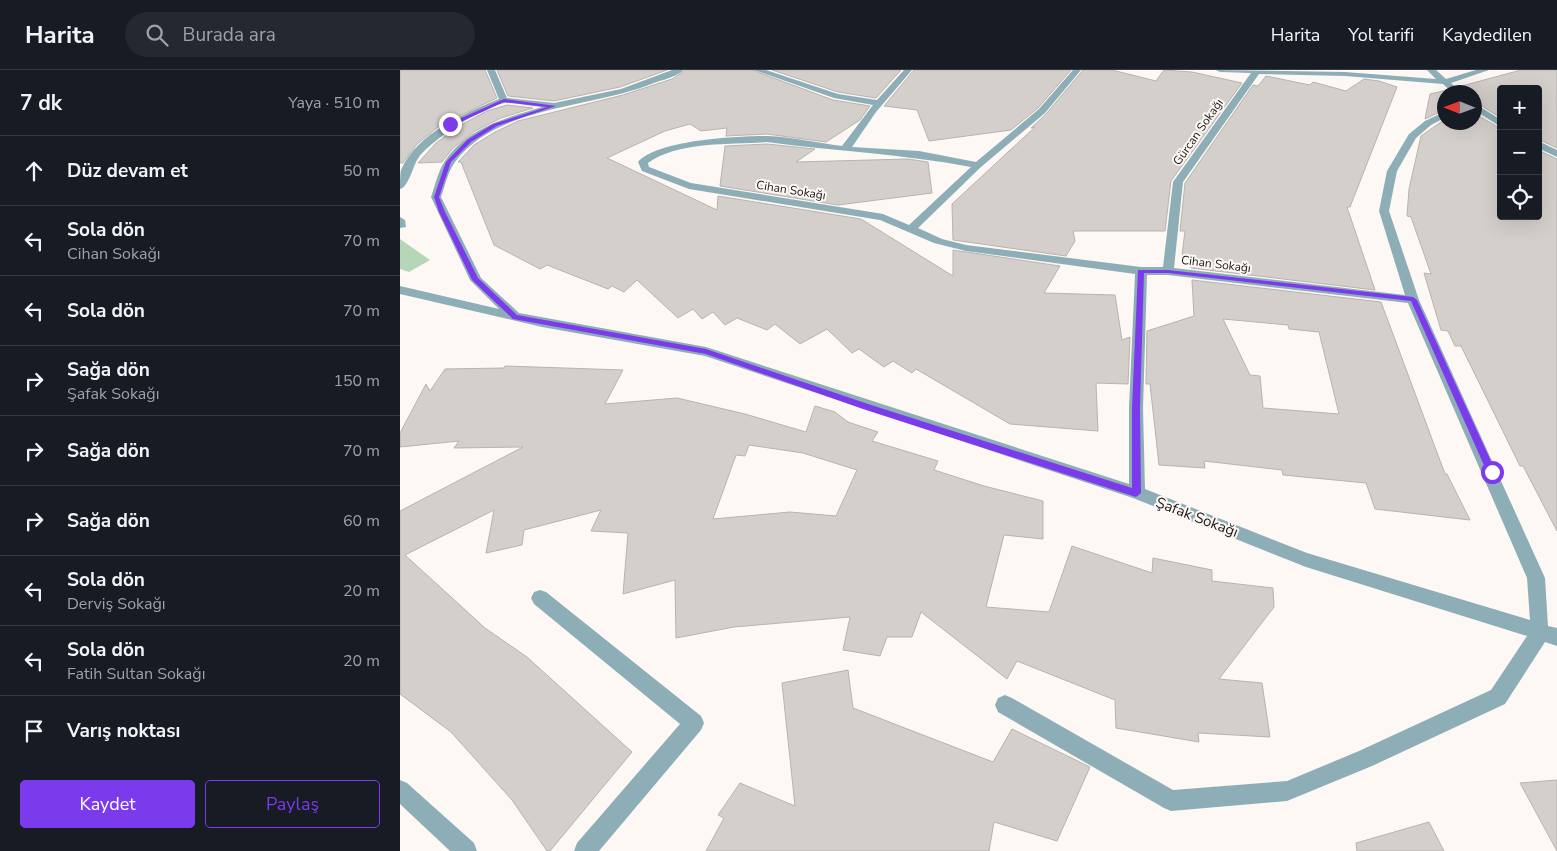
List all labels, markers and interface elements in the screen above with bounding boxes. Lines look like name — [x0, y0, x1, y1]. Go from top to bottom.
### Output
search box — [125, 12, 475, 57]
text: Harita — [25, 19, 95, 51]
icon: search — [143, 21, 171, 49]
text: Burada ara — [183, 22, 276, 48]
text: Harita — [1271, 23, 1320, 47]
text: Yol tarifi — [1348, 23, 1414, 47]
text: Kaydedilen — [1442, 23, 1532, 47]
north arrow — [1437, 85, 1482, 130]
map controls — [1497, 85, 1542, 220]
button: + — [1497, 85, 1542, 130]
text: 7 dk — [20, 89, 62, 117]
text: Yaya · 510 m — [288, 92, 380, 114]
street label: Gürcan Sokağı — [1169, 96, 1227, 168]
route end — [439, 113, 462, 136]
button: − — [1497, 130, 1542, 175]
icon: ahead — [20, 157, 48, 185]
text: Düz devam et — [67, 158, 188, 184]
text: 50 m — [343, 160, 380, 182]
button: locate — [1497, 175, 1542, 220]
street label: Cihan Sokağı — [755, 177, 827, 203]
text: Sola dön — [67, 217, 145, 243]
icon: left — [20, 227, 48, 255]
text: 70 m — [343, 230, 380, 252]
text: Cihan Sokağı — [67, 243, 160, 265]
street label: Cihan Sokağı — [1180, 252, 1252, 276]
icon: left — [20, 297, 48, 325]
text: Sola dön — [67, 298, 145, 324]
text: 70 m — [343, 300, 380, 322]
text: Sağa dön — [67, 357, 150, 383]
icon: right — [20, 367, 48, 395]
text: 150 m — [333, 370, 380, 392]
text: Şafak Sokağı — [67, 383, 159, 405]
icon: right — [20, 437, 48, 465]
text: Sağa dön — [67, 438, 150, 464]
text: 70 m — [343, 440, 380, 462]
route start — [1481, 461, 1504, 484]
street label: Şafak Sokağı — [1153, 492, 1241, 542]
icon: right — [20, 507, 48, 535]
text: Sağa dön — [67, 508, 150, 534]
text: 60 m — [343, 510, 380, 532]
text: Sola dön — [67, 567, 145, 593]
icon: left — [20, 577, 48, 605]
text: 20 m — [343, 580, 380, 602]
text: Derviş Sokağı — [67, 593, 166, 615]
text: Sola dön — [67, 637, 145, 663]
icon: left — [20, 647, 48, 675]
text: 20 m — [343, 650, 380, 672]
text: Fatih Sultan Sokağı — [67, 663, 205, 685]
icon: arrive — [20, 717, 48, 745]
text: Varış noktası — [67, 718, 180, 744]
button: Kaydet — [20, 780, 195, 828]
button: Paylaş — [205, 780, 380, 828]

